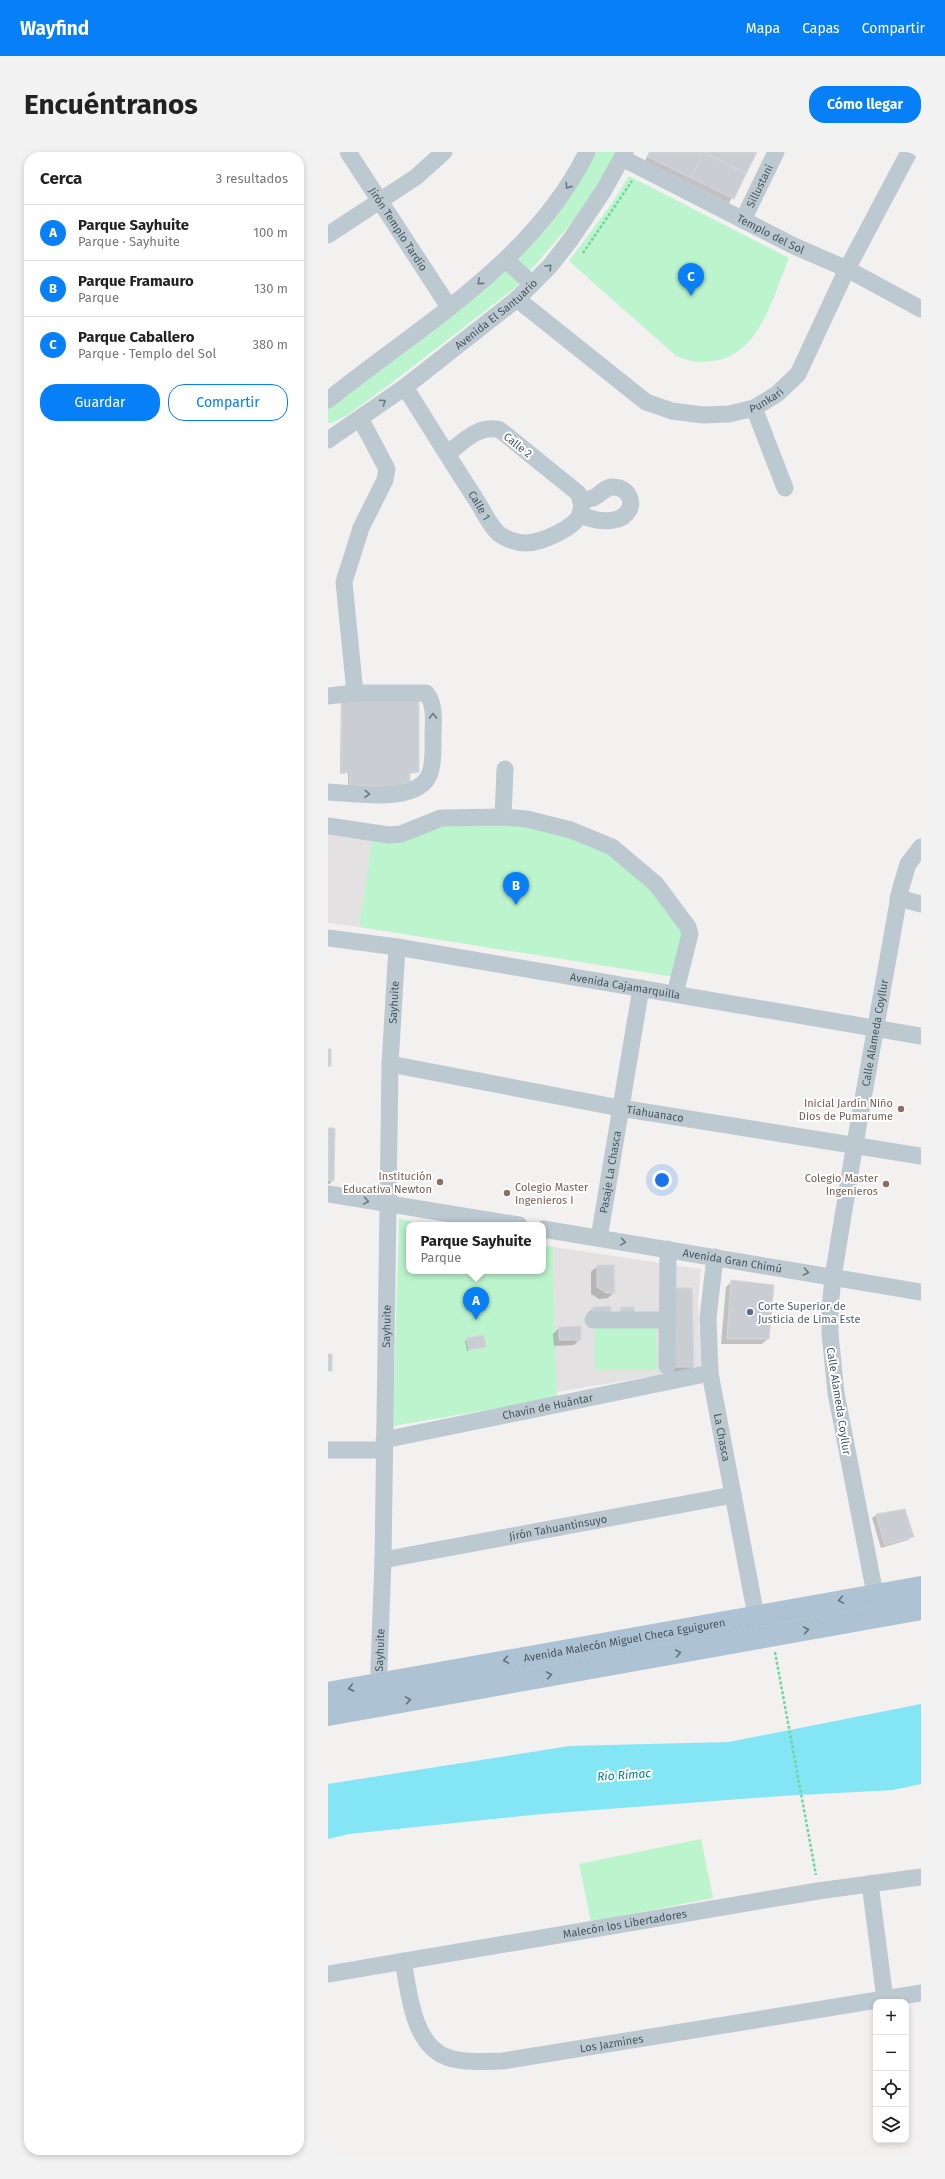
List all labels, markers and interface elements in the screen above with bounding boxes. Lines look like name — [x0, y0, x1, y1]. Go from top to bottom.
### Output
text: Wayfind — [20, 17, 89, 40]
text: Mapa — [746, 20, 780, 37]
text: Capas — [802, 20, 840, 37]
text: Compartir — [862, 20, 925, 37]
button: Cómo llegar — [809, 86, 921, 123]
text: Encuéntranos — [24, 88, 198, 121]
street label: Sillustani — [744, 162, 776, 210]
text: Cerca — [40, 168, 82, 189]
text: 3 resultados — [216, 171, 288, 186]
one-way arrow — [565, 182, 572, 189]
street label: Jirón Templo Tardío — [366, 185, 430, 274]
street label: Templo del Sol — [735, 212, 806, 257]
text: Parque Sayhuite — [78, 216, 189, 234]
text: A — [49, 225, 57, 240]
text: 100 m — [253, 225, 288, 240]
text: Parque · Sayhuite — [78, 234, 180, 249]
pin: C — [678, 263, 704, 296]
one-way arrow — [544, 264, 551, 272]
text: Parque Framauro — [78, 272, 194, 290]
street label: Avenida El Santuario — [452, 277, 540, 352]
one-way arrow — [478, 277, 485, 284]
text: B — [49, 281, 57, 296]
text: 130 m — [254, 281, 288, 296]
text: Parque — [78, 290, 119, 305]
text: Parque Caballero — [78, 328, 194, 346]
text: C — [49, 337, 57, 352]
text: 380 m — [253, 337, 288, 352]
text: Parque · Templo del Sol — [78, 346, 216, 361]
button: Guardar — [40, 384, 160, 421]
button: Compartir — [168, 384, 288, 421]
street label: Punkari — [748, 385, 786, 416]
one-way arrow — [379, 399, 386, 407]
street label: Calle 2 — [501, 430, 535, 461]
street label: Calle 1 — [465, 489, 493, 523]
one-way arrow — [428, 713, 437, 719]
one-way arrow — [364, 790, 370, 798]
pin: B — [503, 872, 529, 905]
street label: Avenida Cajamarquilla — [569, 970, 681, 1002]
street label: Calle Alameda Coyllur — [859, 978, 891, 1087]
street label: Sayhuite — [386, 980, 402, 1024]
place label: Inicial Jardín Niño Dios de Pumarume — [799, 1097, 893, 1123]
street label: Tiahuanaco — [626, 1103, 685, 1125]
marker: Inicial Jardín Niño Dios de Pumarume — [896, 1104, 906, 1114]
street label: Pasaje La Chasca — [597, 1130, 624, 1214]
place label: Institución Educativa Newton — [343, 1170, 432, 1196]
your location — [652, 1170, 672, 1190]
place label: Colegio Master Ingenieros — [805, 1172, 879, 1198]
marker: Institución Educativa Newton — [435, 1177, 445, 1187]
marker: Colegio Master Ingenieros — [881, 1179, 891, 1189]
place label: Colegio Master Ingenieros I — [515, 1181, 589, 1207]
marker: Colegio Master Ingenieros I — [502, 1188, 512, 1198]
one-way arrow — [363, 1196, 370, 1205]
popup — [406, 1222, 546, 1274]
text: Parque Sayhuite — [420, 1232, 532, 1250]
one-way arrow — [620, 1237, 626, 1245]
street label: Avenida Gran Chimú — [682, 1246, 783, 1276]
text: Parque — [420, 1250, 461, 1265]
one-way arrow — [803, 1267, 810, 1276]
pin: A — [463, 1287, 489, 1320]
place label: Corte Superior de Justicia de Lima Este — [758, 1300, 860, 1326]
street label: Sayhuite — [380, 1305, 394, 1348]
marker: Corte Superior de Justicia de Lima Este — [745, 1307, 755, 1317]
street label: Calle Alameda Coyllur — [824, 1347, 854, 1456]
street label: Chavín de Huántar — [501, 1391, 595, 1423]
street label: La Chasca — [711, 1412, 733, 1463]
street label: Jirón Tahuantinsuyo — [508, 1513, 608, 1543]
one-way arrow — [838, 1596, 844, 1604]
street label: Avenida Malecón Miguel Checa Eguiguren — [522, 1616, 726, 1665]
one-way arrow — [802, 1626, 809, 1635]
street label: Sayhuite — [373, 1628, 387, 1672]
one-way arrow — [674, 1649, 681, 1657]
one-way arrow — [503, 1655, 510, 1664]
one-way arrow — [546, 1671, 553, 1680]
one-way arrow — [348, 1684, 354, 1692]
one-way arrow — [405, 1696, 411, 1705]
water label: Río Rímac — [597, 1766, 652, 1784]
street label: Malecón los Libertadores — [562, 1907, 688, 1941]
map controls — [873, 1999, 909, 2143]
button: + — [873, 1999, 909, 2035]
street label: Los Jazmines — [579, 2032, 644, 2055]
button: − — [873, 2035, 909, 2071]
button: locate — [873, 2071, 909, 2107]
button: layers — [873, 2107, 909, 2143]

